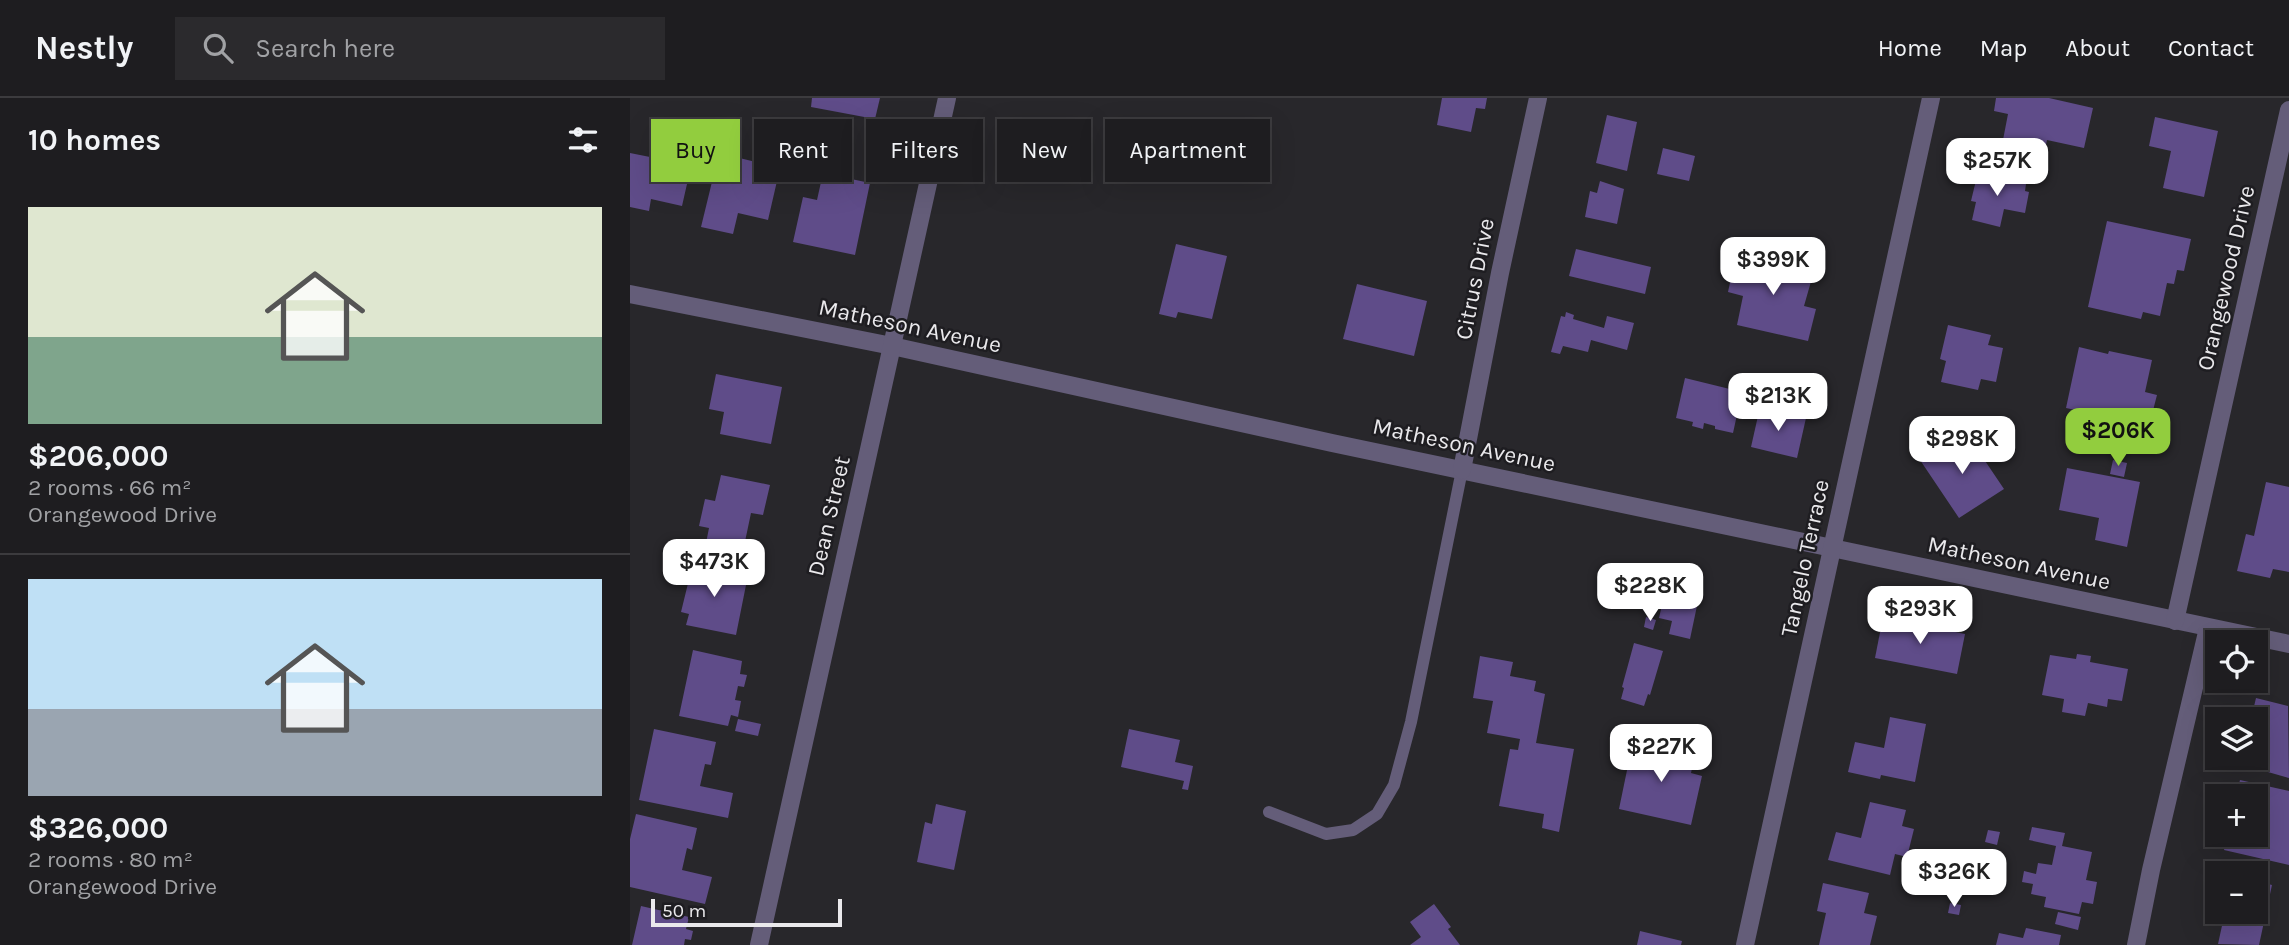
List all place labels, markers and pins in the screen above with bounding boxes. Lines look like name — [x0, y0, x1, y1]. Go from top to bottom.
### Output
pin: $257K — [1948, 139, 2046, 198]
pin: $399K — [1724, 238, 1822, 297]
pin: $213K — [1729, 374, 1827, 433]
pin: $206K — [2069, 408, 2167, 468]
pin: $298K — [1913, 416, 2011, 476]
pin: $473K — [665, 540, 763, 599]
pin: $228K — [1601, 564, 1699, 623]
pin: $293K — [1871, 587, 1969, 646]
pin: $227K — [1612, 724, 1710, 784]
pin: $326K — [1905, 850, 2003, 909]

